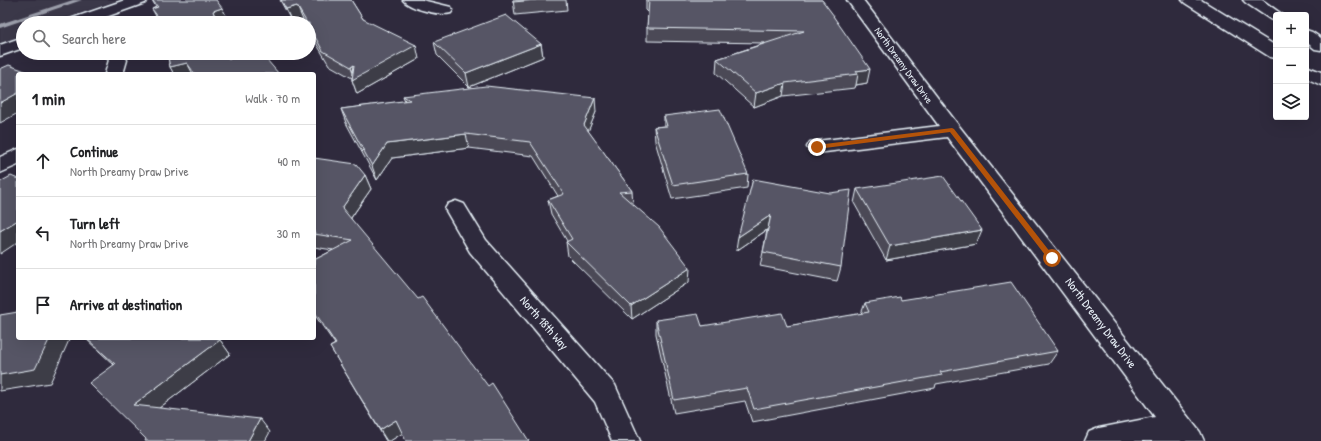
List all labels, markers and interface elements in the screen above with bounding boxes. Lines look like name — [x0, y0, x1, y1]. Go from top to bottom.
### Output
map controls — [1273, 12, 1309, 120]
button: + — [1273, 12, 1309, 48]
search box — [16, 16, 316, 60]
street label: North Dreamy Draw Drive — [872, 25, 936, 106]
icon: search — [30, 27, 52, 49]
text: Search here — [62, 28, 126, 49]
button: − — [1273, 48, 1309, 84]
button: layers — [1273, 84, 1309, 120]
text: 1 min — [32, 87, 65, 110]
text: Walk · 70 m — [245, 89, 300, 107]
route end — [808, 138, 826, 156]
text: Continue — [70, 141, 118, 162]
icon: ahead — [32, 150, 54, 172]
text: 40 m — [277, 152, 300, 170]
text: North Dreamy Draw Drive — [70, 162, 189, 180]
text: Turn left — [70, 213, 120, 234]
icon: left — [32, 222, 54, 244]
text: 30 m — [277, 224, 300, 242]
text: North Dreamy Draw Drive — [70, 234, 189, 252]
route start — [1043, 249, 1061, 267]
street label: North Dreamy Draw Drive — [1062, 274, 1141, 372]
street label: North 18th Way — [516, 292, 573, 353]
icon: arrive — [32, 294, 54, 316]
text: Arrive at destination — [70, 294, 182, 315]

